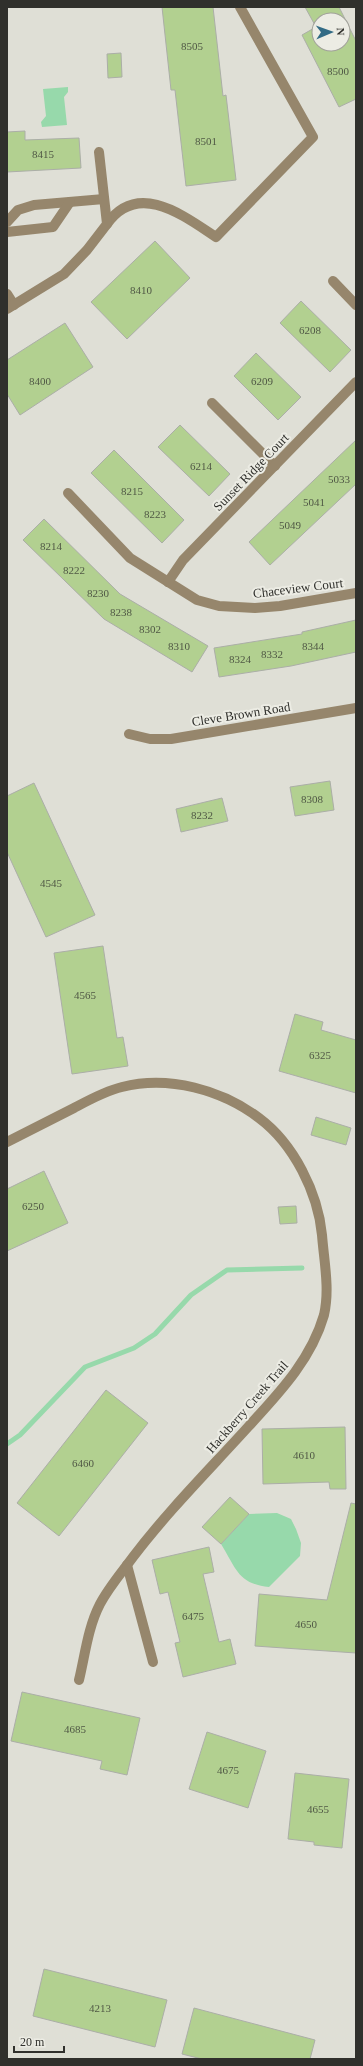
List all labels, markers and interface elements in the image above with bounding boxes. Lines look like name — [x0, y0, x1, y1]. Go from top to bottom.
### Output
north arrow — [311, 12, 351, 52]
text: N — [335, 27, 347, 36]
house number: 8505 — [181, 40, 204, 52]
house number: 8500 — [327, 65, 350, 77]
house number: 8501 — [195, 135, 217, 147]
house number: 8415 — [32, 148, 55, 160]
house number: 8410 — [130, 284, 153, 296]
house number: 6208 — [299, 324, 322, 336]
house number: 8400 — [29, 375, 52, 387]
house number: 6209 — [251, 375, 274, 387]
street label: Sunset Ridge Court — [210, 430, 292, 514]
house number: 6214 — [190, 460, 213, 472]
house number: 5033 — [328, 473, 351, 485]
house number: 8215 — [121, 485, 144, 497]
house number: 5041 — [303, 496, 325, 508]
house number: 8223 — [144, 508, 167, 520]
house number: 5049 — [279, 519, 302, 531]
house number: 8214 — [40, 540, 63, 552]
house number: 8222 — [63, 564, 85, 576]
street label: Chaceview Court — [252, 575, 344, 601]
house number: 8230 — [87, 587, 110, 599]
house number: 8238 — [110, 606, 133, 618]
house number: 8302 — [139, 623, 161, 635]
house number: 8310 — [168, 640, 191, 652]
house number: 8344 — [302, 640, 325, 652]
house number: 8332 — [261, 648, 283, 660]
house number: 8324 — [229, 653, 252, 665]
street label: Cleve Brown Road — [191, 699, 292, 729]
house number: 8308 — [301, 793, 324, 805]
house number: 8232 — [191, 809, 213, 821]
house number: 4545 — [40, 877, 63, 889]
house number: 4565 — [74, 989, 97, 1001]
house number: 6325 — [309, 1049, 332, 1061]
house number: 6250 — [22, 1200, 45, 1212]
street label: Hackberry Creek Trail — [203, 1358, 291, 1456]
house number: 4610 — [293, 1449, 316, 1461]
house number: 6460 — [72, 1457, 95, 1469]
house number: 6475 — [182, 1610, 205, 1622]
house number: 4650 — [295, 1618, 318, 1630]
house number: 4685 — [64, 1723, 87, 1735]
house number: 4675 — [217, 1764, 240, 1776]
house number: 4655 — [307, 1803, 330, 1815]
house number: 4213 — [89, 2002, 112, 2014]
scale bar — [14, 2028, 64, 2054]
text: 20 m — [20, 2035, 45, 2049]

